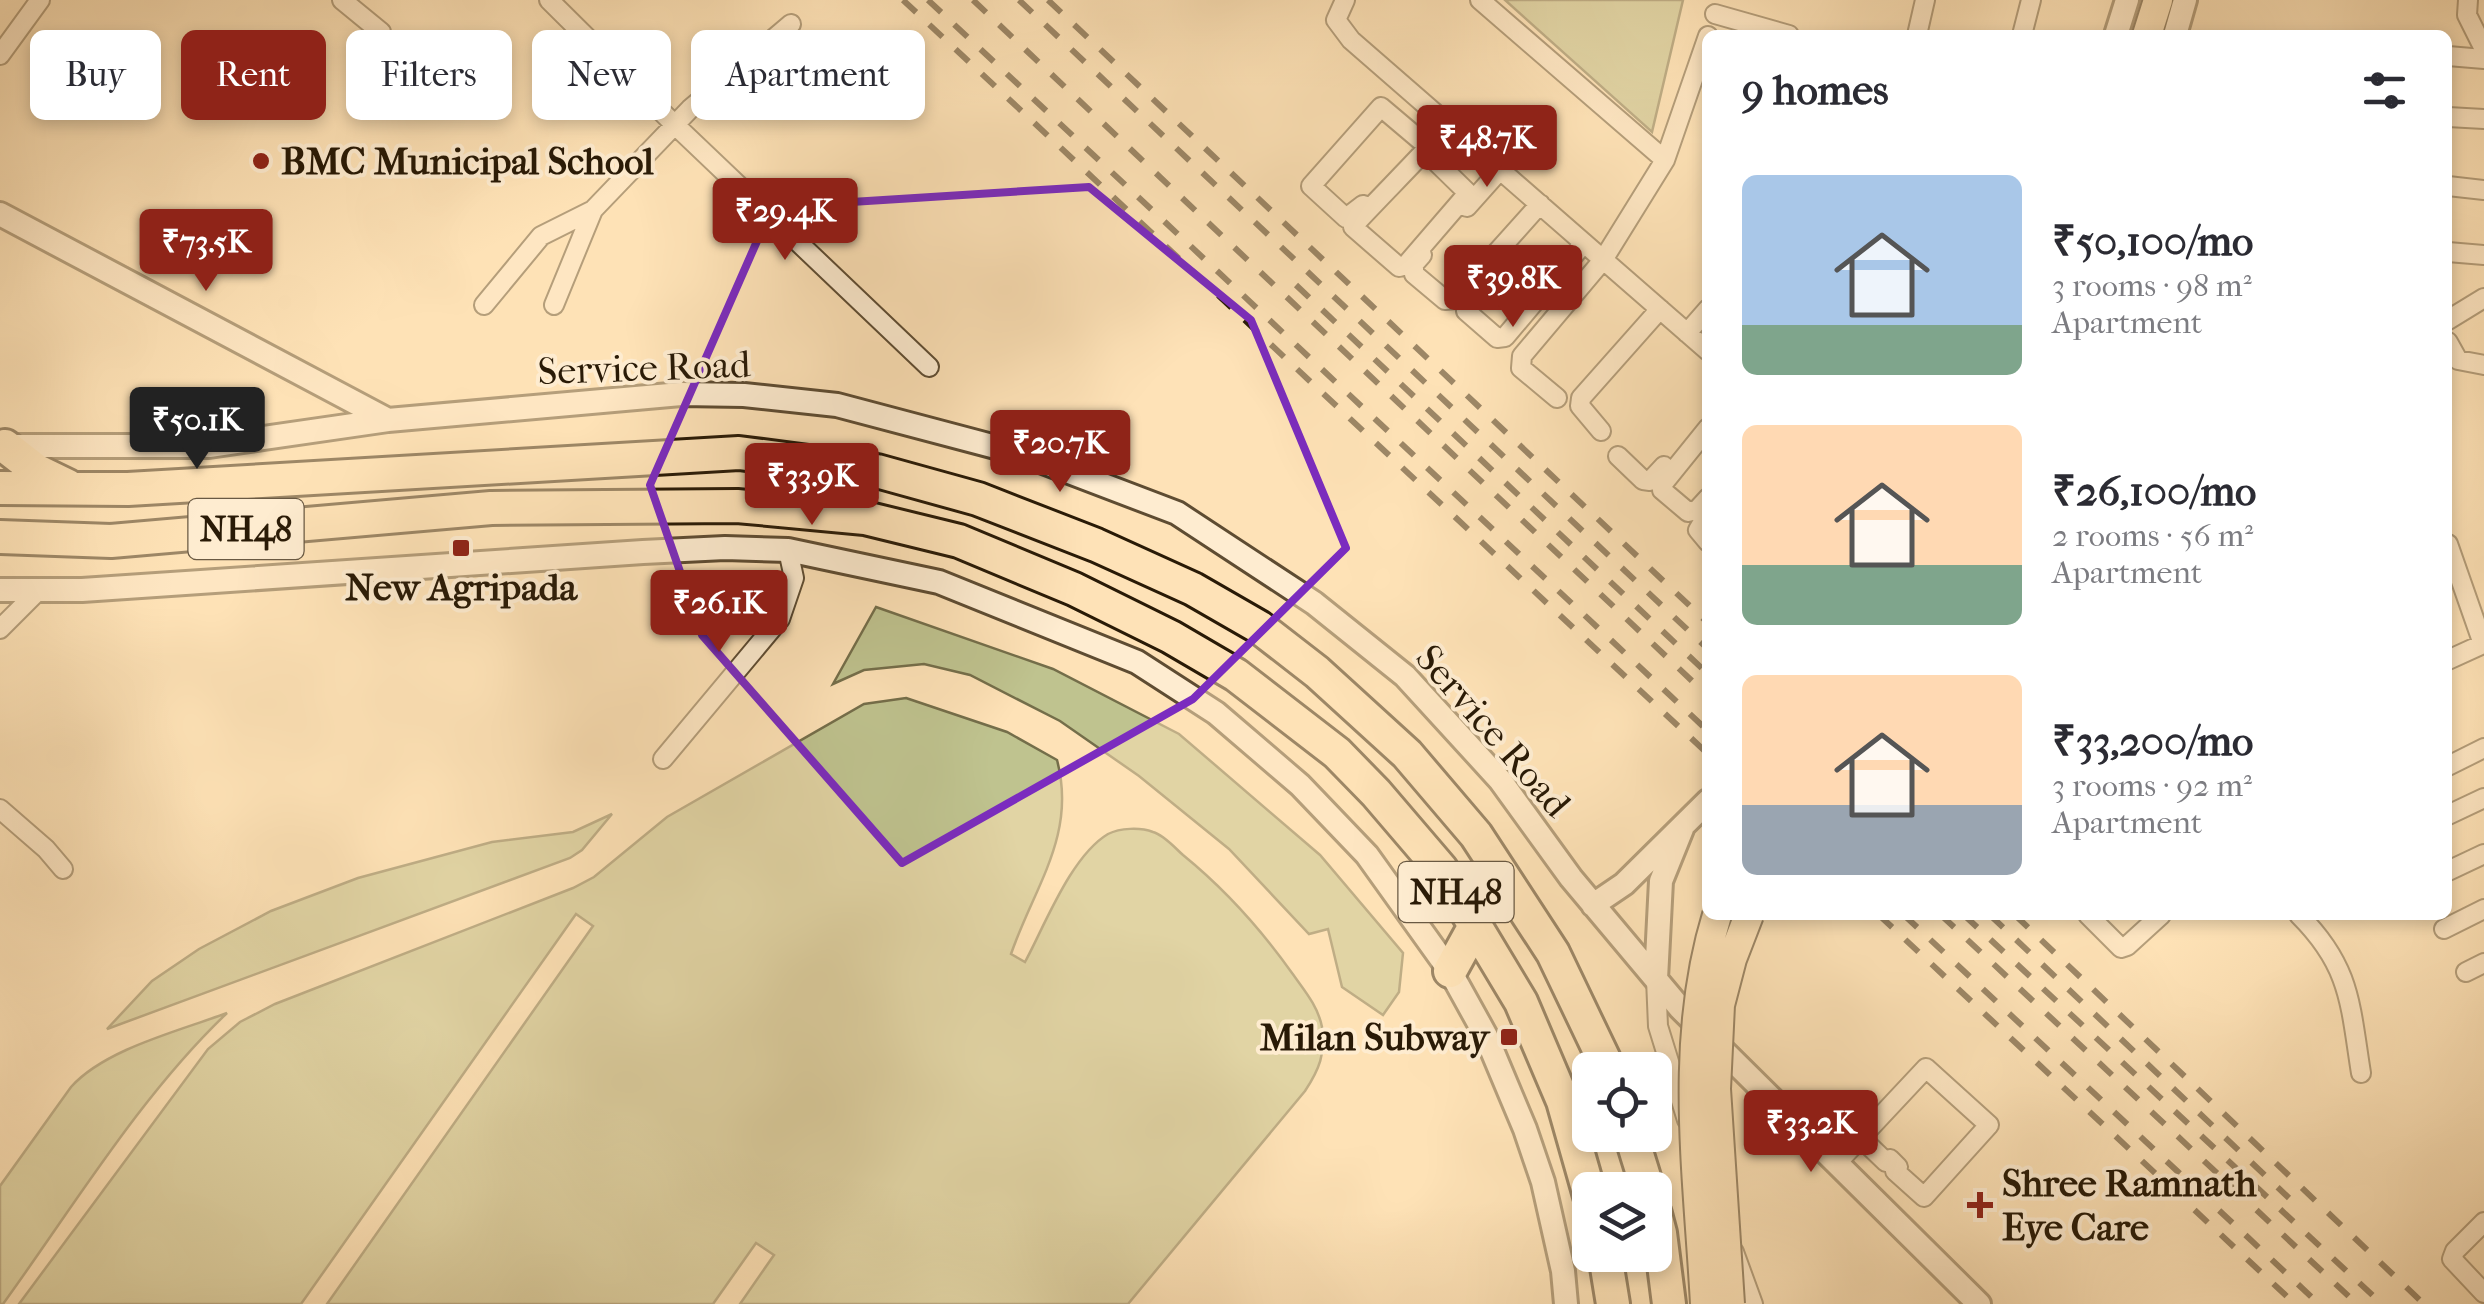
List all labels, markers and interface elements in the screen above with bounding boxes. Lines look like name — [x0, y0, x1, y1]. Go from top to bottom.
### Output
chip: Buy — [30, 30, 161, 120]
chip: Rent — [181, 30, 326, 120]
chip: Filters — [346, 30, 512, 120]
chip: New — [532, 30, 671, 120]
chip: Apartment — [691, 30, 925, 120]
icon: filters — [2357, 63, 2412, 118]
text: 9 homes — [1742, 66, 1889, 115]
pin: ₹48.7K — [1406, 105, 1568, 190]
text: ₹48.7K — [1439, 119, 1535, 156]
place label: BMC Municipal School — [281, 139, 654, 184]
marker: BMC Municipal School — [250, 150, 272, 172]
pin: ₹29.4K — [704, 178, 866, 263]
text: ₹29.4K — [735, 192, 835, 229]
pin: ₹73.5K — [125, 209, 287, 294]
icon: home — [1822, 215, 1942, 335]
text: ₹50,100/mo — [2052, 217, 2253, 266]
text: ₹73.5K — [162, 223, 250, 260]
pin: ₹39.8K — [1432, 245, 1594, 330]
text: ₹39.8K — [1466, 259, 1560, 296]
text: 3 rooms · 98 m² — [2052, 267, 2252, 304]
text: Apartment — [2052, 304, 2202, 341]
street label: Service Road — [537, 342, 751, 394]
pin: ₹50.1K — [116, 387, 278, 472]
text: ₹50.1K — [152, 401, 242, 438]
pin: ₹20.7K — [979, 410, 1141, 495]
text: ₹20.7K — [1012, 424, 1108, 461]
pin: ₹33.9K — [731, 443, 893, 528]
text: ₹33.9K — [767, 457, 857, 494]
icon: home — [1822, 465, 1942, 585]
text: ₹26,100/mo — [2052, 467, 2256, 516]
road number: NH48 — [188, 499, 304, 559]
text: 2 rooms · 56 m² — [2052, 517, 2253, 554]
marker: New Agripada — [450, 537, 472, 559]
text: Apartment — [2052, 554, 2202, 591]
place label: New Agripada — [345, 565, 578, 610]
pin: ₹26.1K — [638, 570, 800, 655]
text: ₹26.1K — [673, 584, 765, 621]
street label: Service Road — [1406, 636, 1580, 826]
icon: home — [1822, 715, 1942, 835]
text: ₹33,200/mo — [2052, 717, 2253, 766]
text: 3 rooms · 92 m² — [2052, 767, 2252, 804]
text: Apartment — [2052, 804, 2202, 841]
road number: NH48 — [1398, 862, 1514, 922]
place label: Milan Subway — [1260, 1015, 1491, 1060]
marker: Milan Subway — [1498, 1026, 1520, 1048]
map controls — [1572, 1052, 1672, 1272]
button: locate — [1572, 1052, 1672, 1152]
pin: ₹33.2K — [1730, 1090, 1892, 1175]
text: ₹33.2K — [1766, 1104, 1856, 1141]
place label: Shree Ramnath Eye Care — [2002, 1161, 2257, 1250]
button: layers — [1572, 1172, 1672, 1272]
marker: Shree Ramnath Eye Care — [1967, 1192, 1993, 1218]

